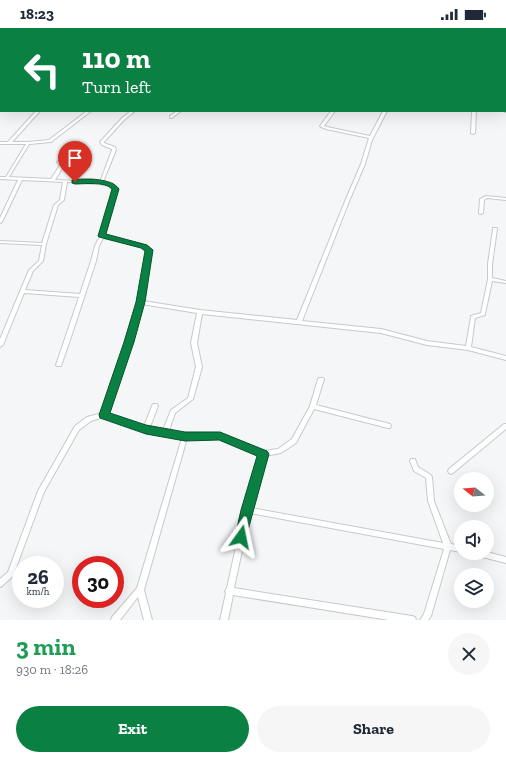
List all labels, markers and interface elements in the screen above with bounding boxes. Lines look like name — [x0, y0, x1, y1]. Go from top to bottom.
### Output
text: 18:23 — [20, 5, 54, 23]
text: 110 m — [82, 42, 151, 75]
icon: left — [16, 44, 68, 96]
text: Turn left — [82, 76, 151, 98]
pin — [58, 141, 92, 182]
icon: arrive — [64, 147, 86, 169]
north arrow — [454, 472, 494, 512]
map controls — [454, 472, 494, 608]
position arrow — [220, 516, 262, 558]
button: sound — [454, 520, 494, 560]
speed limit sign: 30 — [72, 556, 124, 608]
text: 26 — [27, 565, 49, 589]
button: layers — [454, 568, 494, 608]
text: km/h — [27, 586, 49, 598]
text: 3 min — [16, 632, 76, 661]
button: close — [448, 633, 490, 675]
text: 930 m · 18:26 — [16, 662, 88, 677]
button: Exit — [16, 706, 249, 752]
button: Share — [257, 706, 490, 752]

